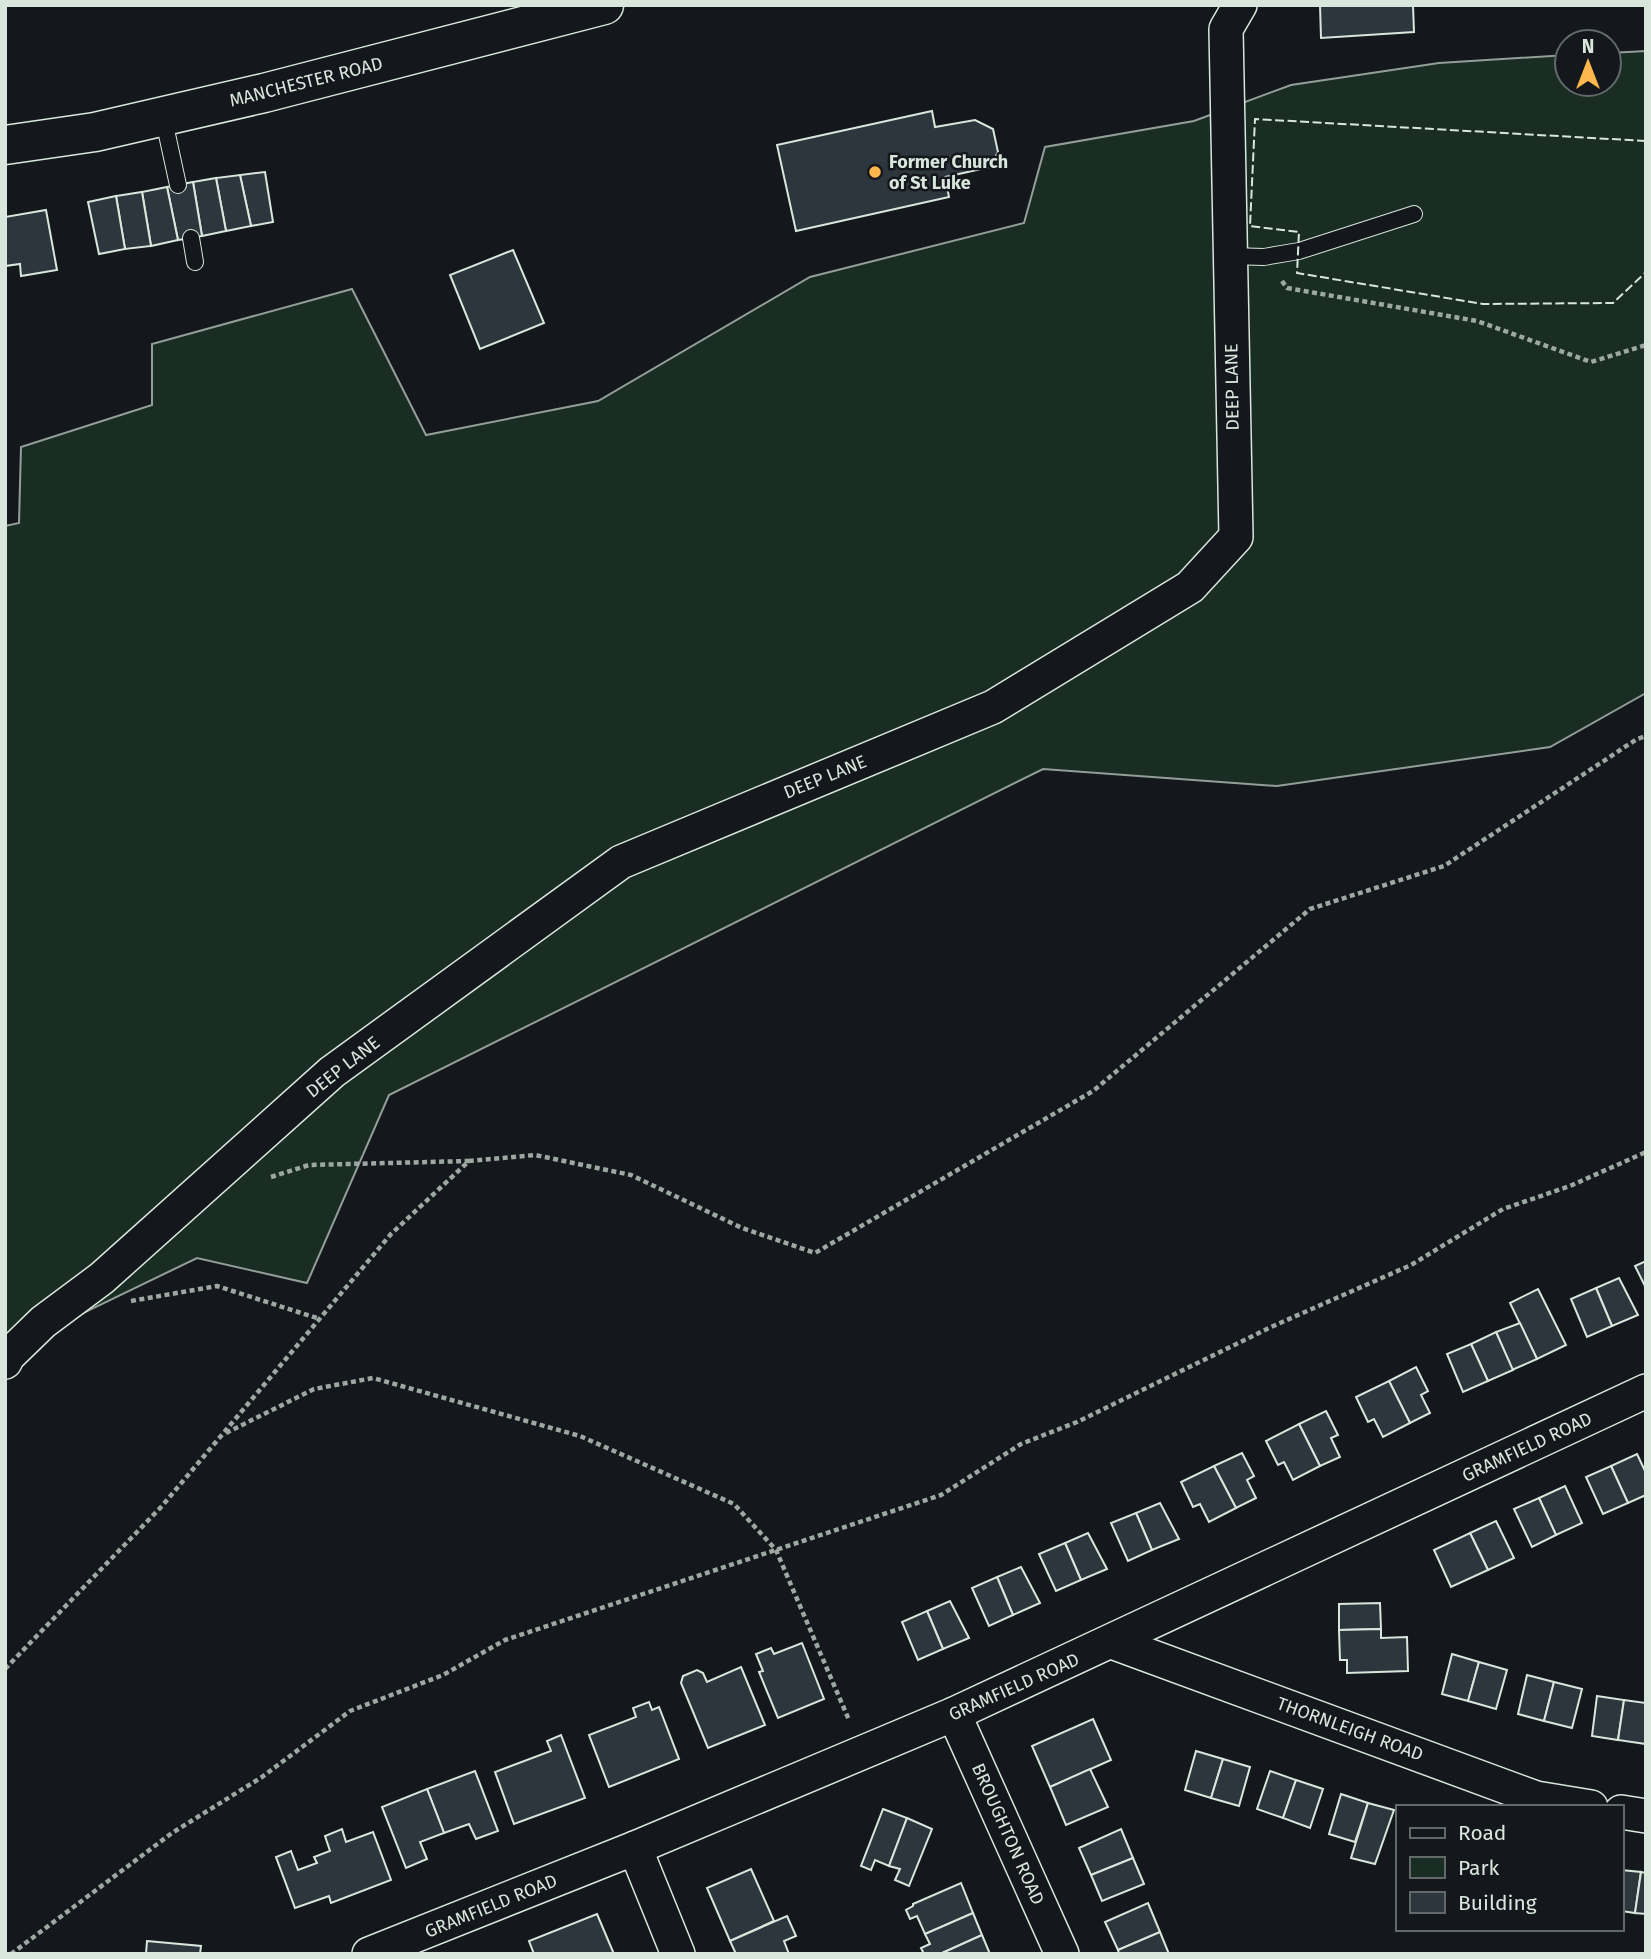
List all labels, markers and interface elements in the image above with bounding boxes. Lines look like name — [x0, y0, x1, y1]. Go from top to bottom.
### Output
north arrow — [1553, 28, 1623, 98]
text: N — [1582, 35, 1594, 58]
street label: MANCHESTER ROAD — [227, 52, 385, 112]
place label: Former Church of St Luke — [889, 151, 1008, 194]
marker: Former Church of St Luke — [867, 164, 883, 180]
street label: DEEP LANE — [1220, 343, 1244, 431]
street label: DEEP LANE — [780, 750, 870, 804]
street label: DEEP LANE — [302, 1031, 384, 1103]
street label: GRAMFIELD ROAD — [1459, 1407, 1595, 1487]
street label: GRAMFIELD ROAD — [945, 1648, 1083, 1726]
street label: THORNLEIGH ROAD — [1274, 1692, 1426, 1766]
street label: BROUGHTON ROAD — [967, 1760, 1049, 1908]
legend — [1396, 1805, 1623, 1931]
text: Road — [1458, 1820, 1506, 1846]
text: Park — [1458, 1855, 1500, 1881]
street label: GRAMFIELD ROAD — [422, 1869, 560, 1943]
text: Building — [1458, 1890, 1537, 1916]

